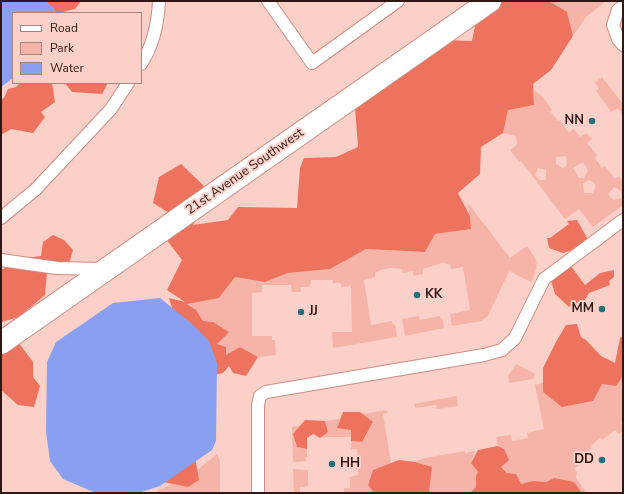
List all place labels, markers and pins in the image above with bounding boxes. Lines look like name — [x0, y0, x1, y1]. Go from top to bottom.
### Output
place label: NN — [565, 113, 584, 129]
marker: NN — [587, 116, 597, 126]
place label: KK — [425, 287, 442, 303]
marker: KK — [412, 290, 422, 300]
place label: MM — [571, 301, 594, 317]
place label: JJ — [309, 304, 318, 320]
marker: MM — [597, 304, 607, 314]
marker: JJ — [296, 307, 306, 317]
place label: DD — [574, 452, 594, 468]
marker: DD — [597, 455, 607, 465]
place label: HH — [340, 456, 360, 472]
marker: HH — [327, 459, 337, 469]

